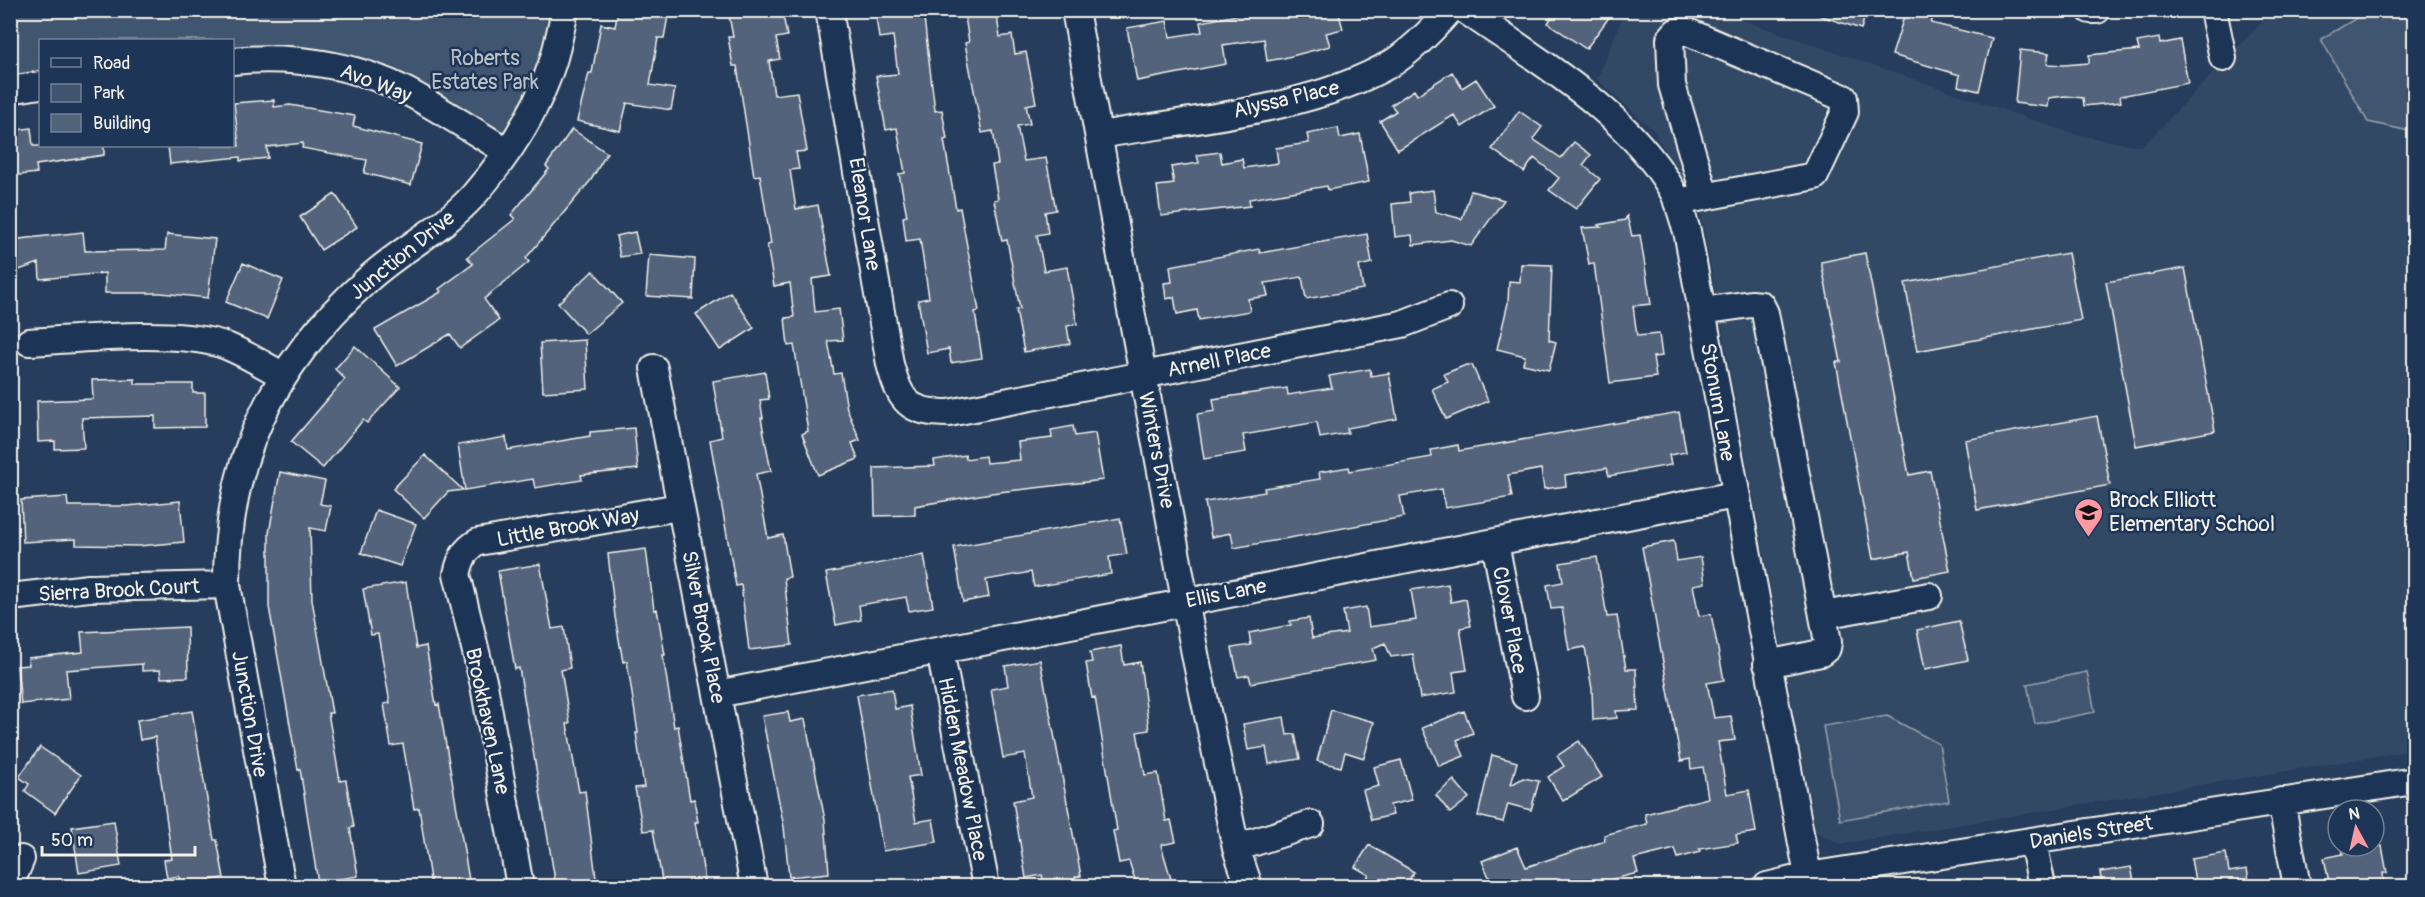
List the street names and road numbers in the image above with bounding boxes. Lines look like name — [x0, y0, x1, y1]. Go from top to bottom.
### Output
street label: Avo Way — [336, 58, 415, 109]
street label: Alyssa Place — [1230, 74, 1342, 125]
street label: Eleanor Lane — [842, 156, 887, 273]
street label: Junction Drive — [344, 204, 461, 306]
street label: Arnell Place — [1165, 337, 1274, 384]
street label: Stonum Lane — [1694, 341, 1741, 464]
street label: Winters Drive — [1132, 389, 1181, 511]
street label: Little Brook Way — [495, 502, 641, 553]
street label: Silver Brook Place — [675, 548, 732, 706]
street label: Clover Place — [1486, 564, 1533, 677]
street label: Ellis Lane — [1183, 572, 1269, 615]
street label: Sierra Brook Court — [38, 573, 201, 608]
street label: Brookhaven Lane — [459, 645, 516, 797]
street label: Junction Drive — [225, 649, 274, 780]
street label: Hidden Meadow Place — [931, 675, 994, 864]
street label: Daniels Street — [2028, 809, 2155, 856]

